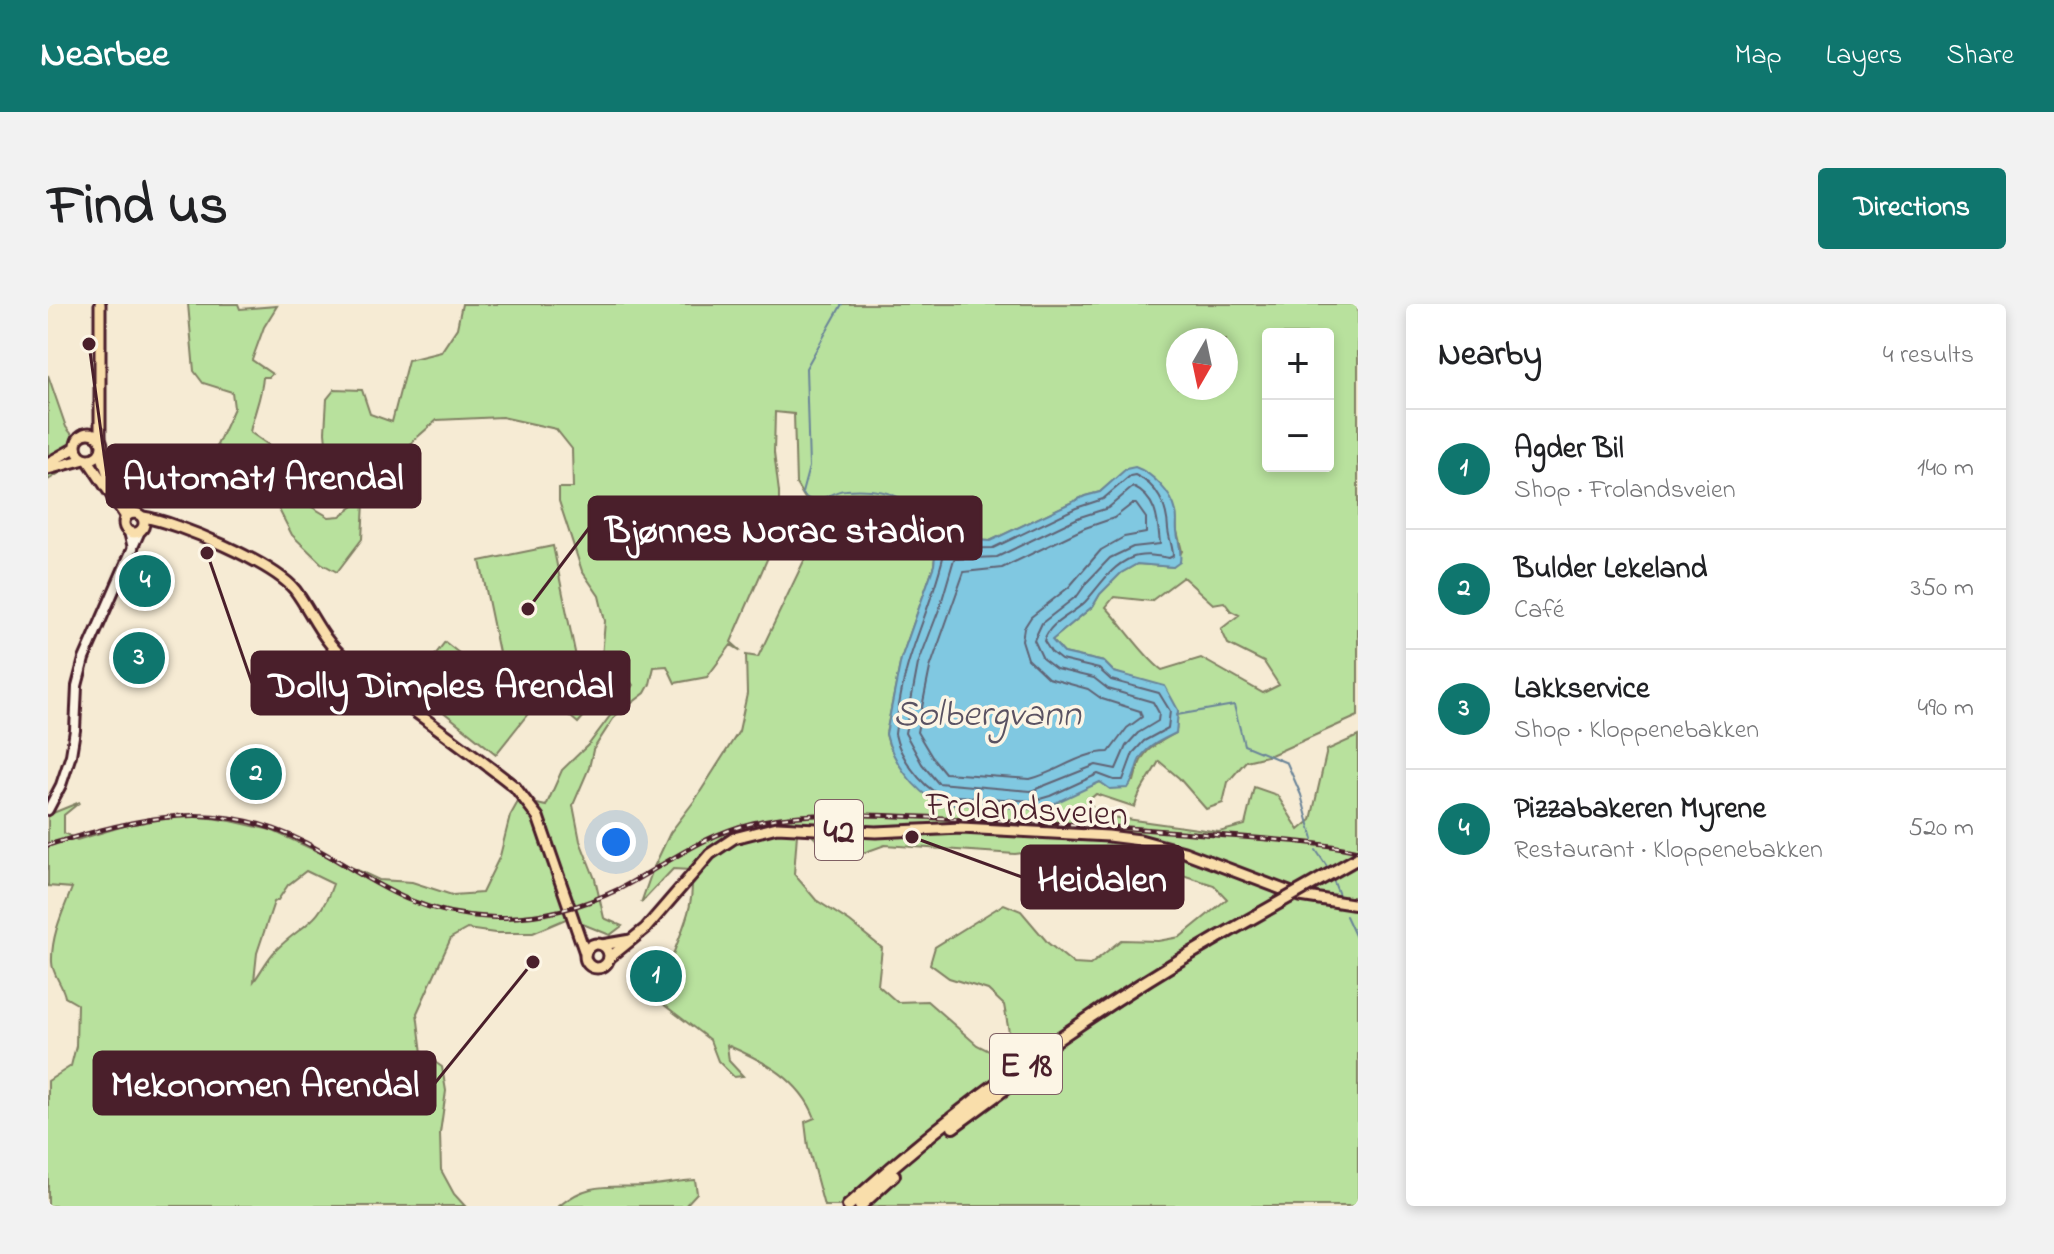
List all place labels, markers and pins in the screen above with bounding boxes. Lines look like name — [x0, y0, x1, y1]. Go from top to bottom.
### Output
callout: Automat1 Arendal — [107, 445, 420, 507]
callout: Bjønnes Norac stadion — [589, 497, 981, 559]
pin: 4 — [119, 551, 171, 611]
pin: 3 — [113, 628, 165, 688]
callout: Dolly Dimples Arendal — [252, 652, 629, 714]
pin: 2 — [230, 744, 282, 804]
callout: Heidalen — [1022, 846, 1183, 908]
pin: 1 — [630, 946, 682, 1006]
callout: Mekonomen Arendal — [94, 1052, 435, 1114]

